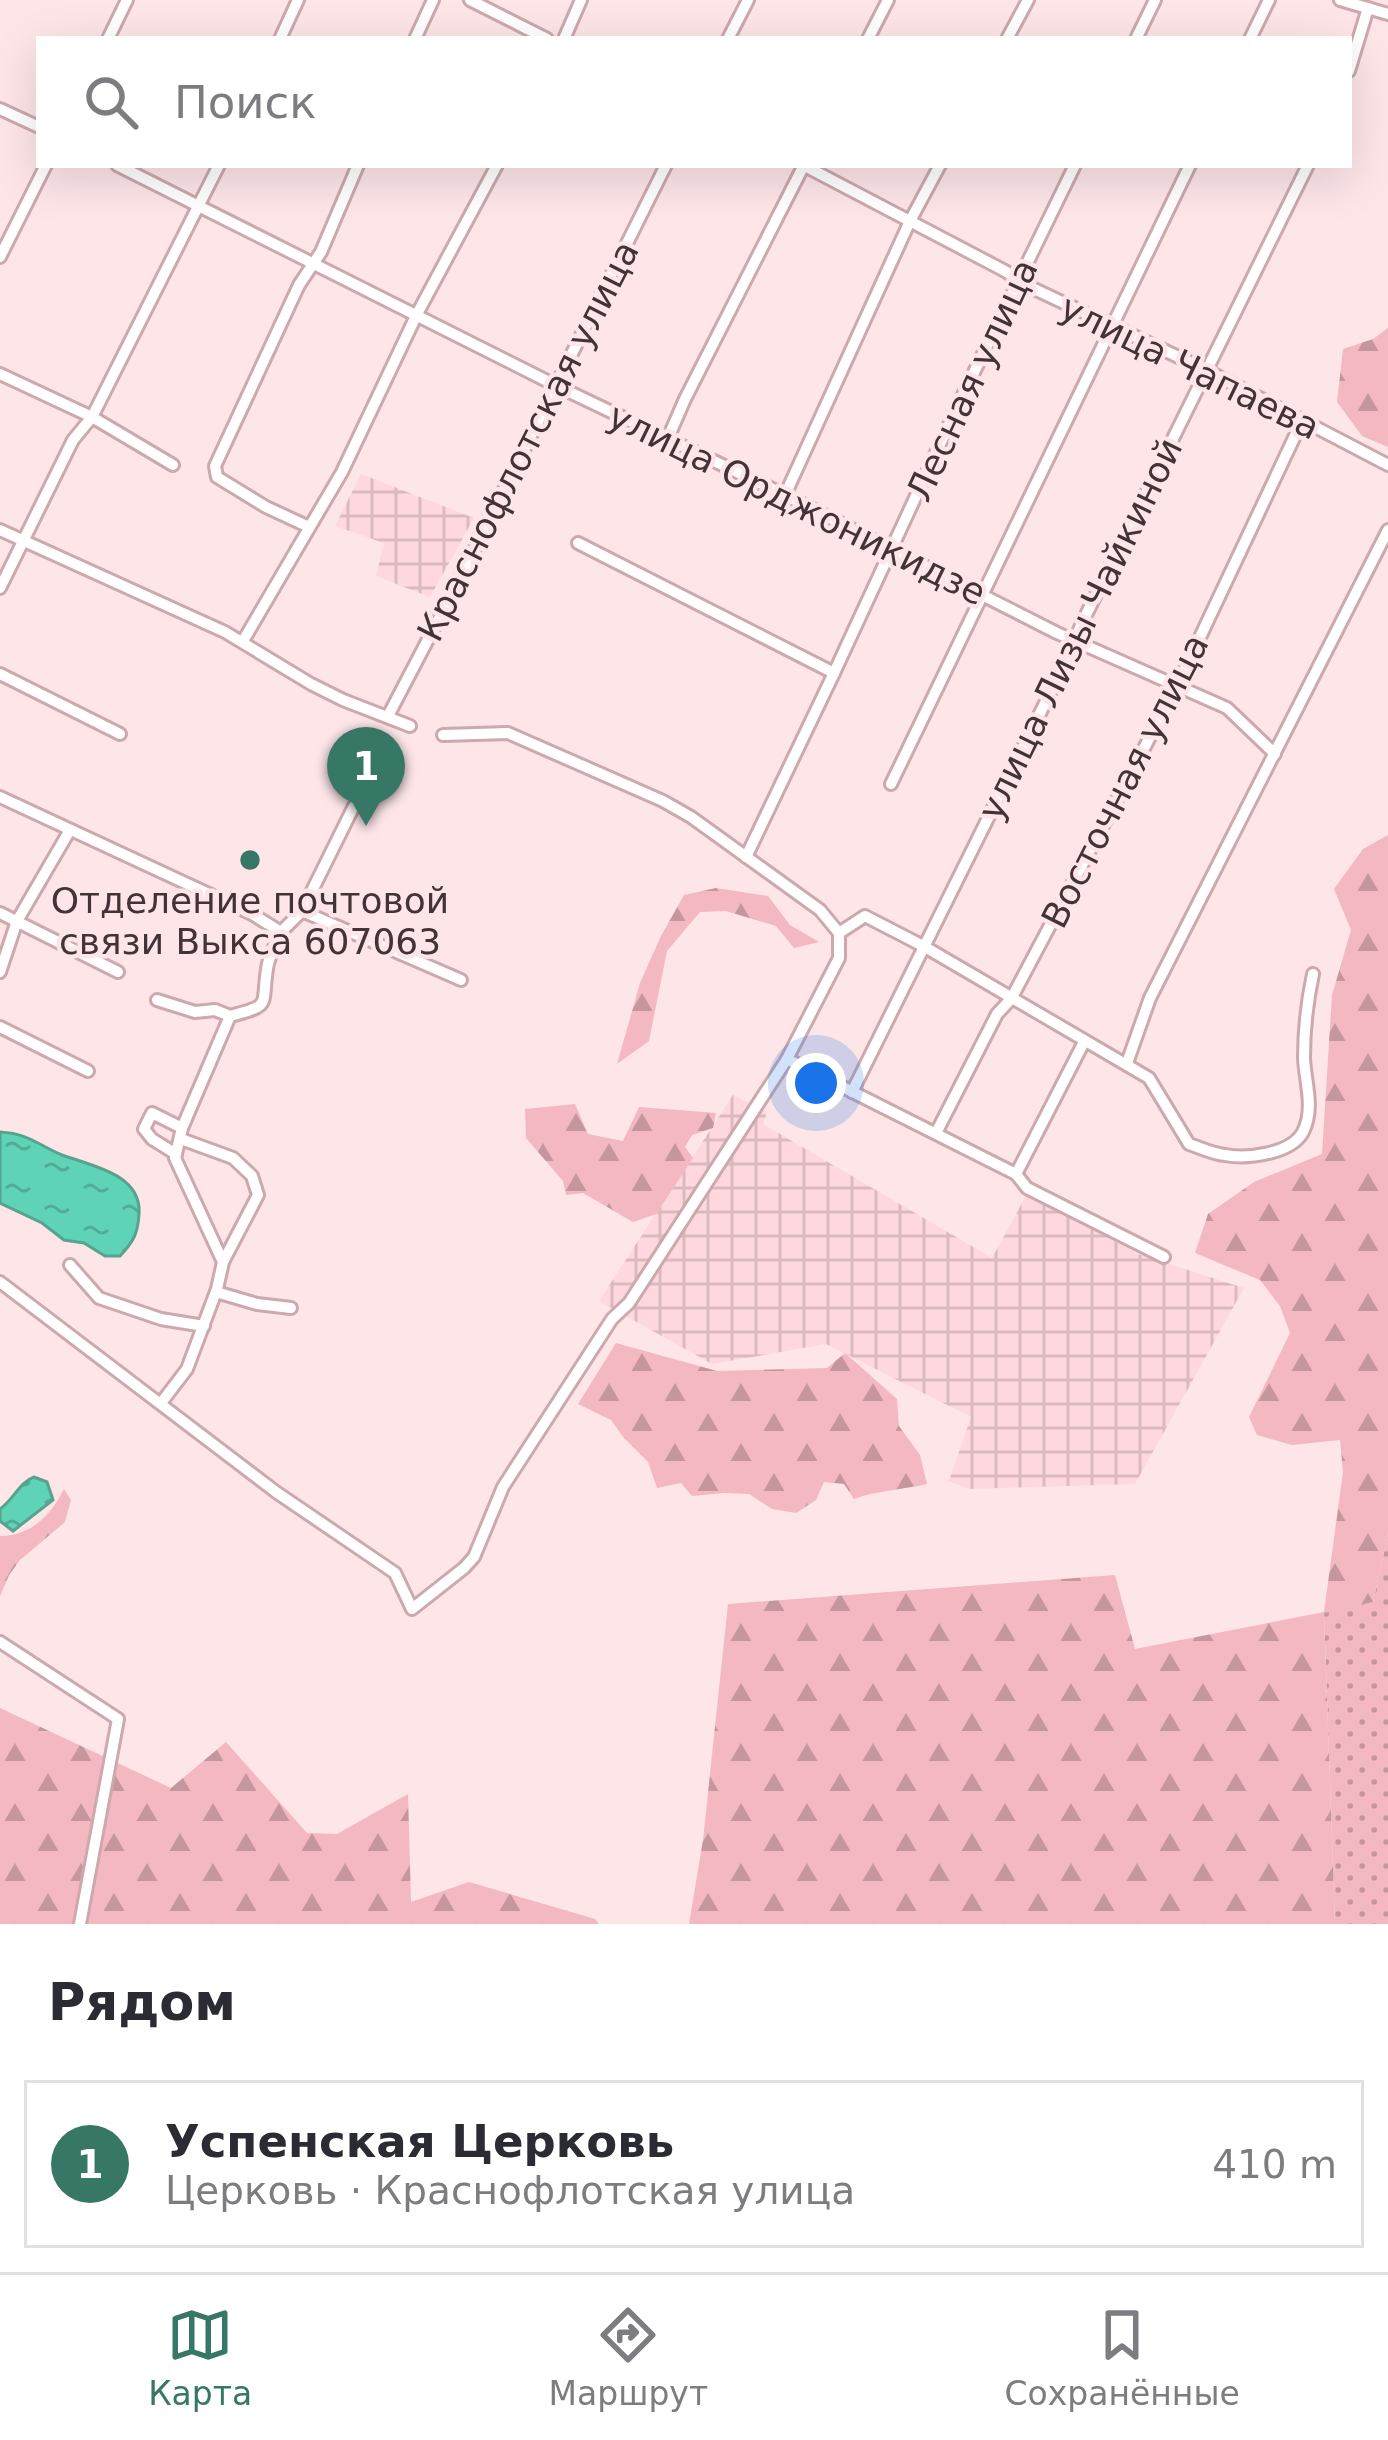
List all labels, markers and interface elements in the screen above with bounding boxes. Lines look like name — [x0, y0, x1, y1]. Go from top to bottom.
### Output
search box — [36, 36, 1352, 168]
icon: search — [78, 69, 144, 135]
text: Поиск — [174, 76, 317, 129]
street label: Краснофлотская улица — [409, 234, 647, 648]
street label: Лесная улица — [898, 253, 1046, 507]
street label: улица Чапаева — [1054, 286, 1326, 448]
street label: улица Орджоникидзе — [602, 395, 992, 613]
street label: улица Лизы Чайкиной — [970, 432, 1190, 826]
street label: Восточная улица — [1033, 627, 1217, 935]
pin: 1 — [327, 727, 405, 826]
marker: Отделение почтовой связи Выкса 607063 — [237, 847, 263, 873]
place label: Отделение почтовой связи Выкса 607063 — [51, 880, 449, 962]
your location — [786, 1053, 846, 1113]
text: Рядом — [48, 1973, 236, 2032]
text: Успенская Церковь — [165, 2115, 674, 2168]
text: 1 — [76, 2142, 104, 2187]
text: 410 m — [1212, 2142, 1337, 2187]
text: Церковь · Краснофлотская улица — [165, 2168, 855, 2213]
tab: Карта — [148, 2302, 252, 2413]
tab: Маршрут — [549, 2302, 708, 2413]
tab: Сохранённые — [1004, 2302, 1240, 2413]

